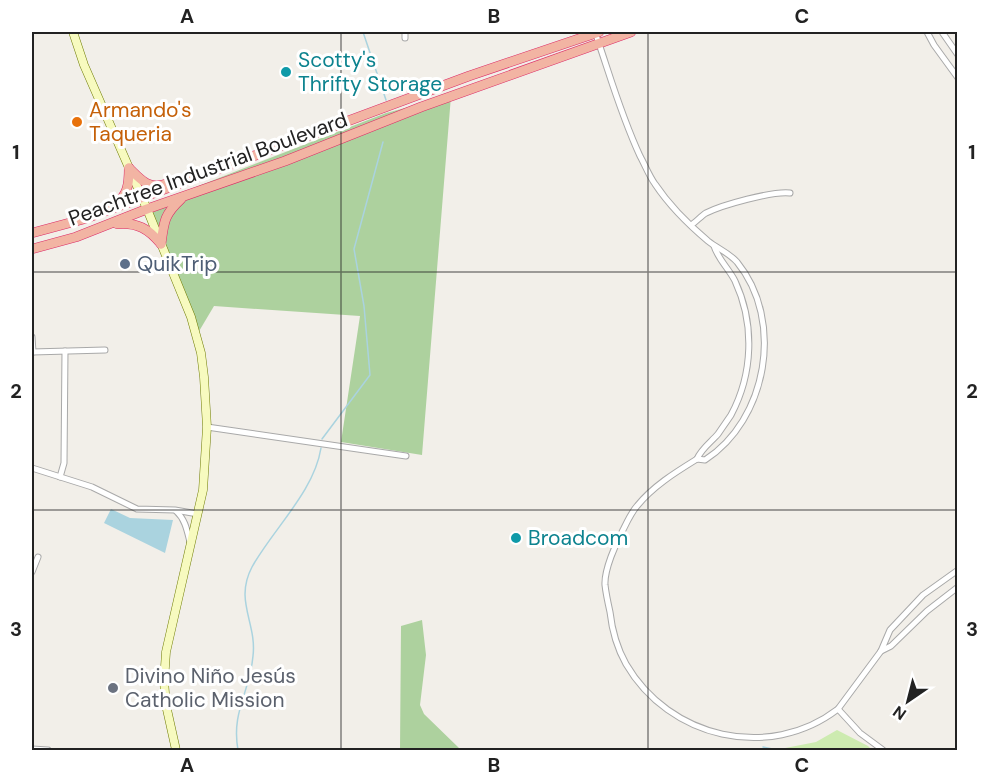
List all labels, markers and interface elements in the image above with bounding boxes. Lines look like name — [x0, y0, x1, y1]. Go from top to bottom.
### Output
text: A — [180, 3, 194, 29]
text: B — [488, 3, 500, 29]
text: C — [795, 3, 809, 29]
place label: Scotty's Thrifty Storage — [298, 46, 442, 98]
marker: Scotty's Thrifty Storage — [279, 65, 293, 79]
place label: Armando's Taqueria — [89, 96, 192, 148]
street label: Peachtree Industrial Boulevard — [65, 105, 351, 233]
marker: Armando's Taqueria — [70, 115, 84, 129]
text: 1 — [12, 139, 20, 165]
text: 1 — [968, 139, 976, 165]
place label: QuikTrip — [137, 250, 217, 278]
marker: QuikTrip — [118, 257, 132, 271]
text: 2 — [10, 378, 22, 404]
text: 2 — [966, 378, 978, 404]
place label: Broadcom — [528, 524, 628, 552]
marker: Broadcom — [509, 531, 523, 545]
text: 3 — [10, 616, 22, 642]
text: 3 — [966, 616, 978, 642]
place label: Divino Niño Jesús Catholic Mission — [125, 662, 296, 714]
north arrow — [878, 671, 938, 731]
marker: Divino Niño Jesús Catholic Mission — [106, 681, 120, 695]
text: N — [889, 701, 910, 725]
text: A — [180, 752, 194, 778]
text: B — [488, 752, 500, 778]
text: C — [795, 752, 809, 778]

